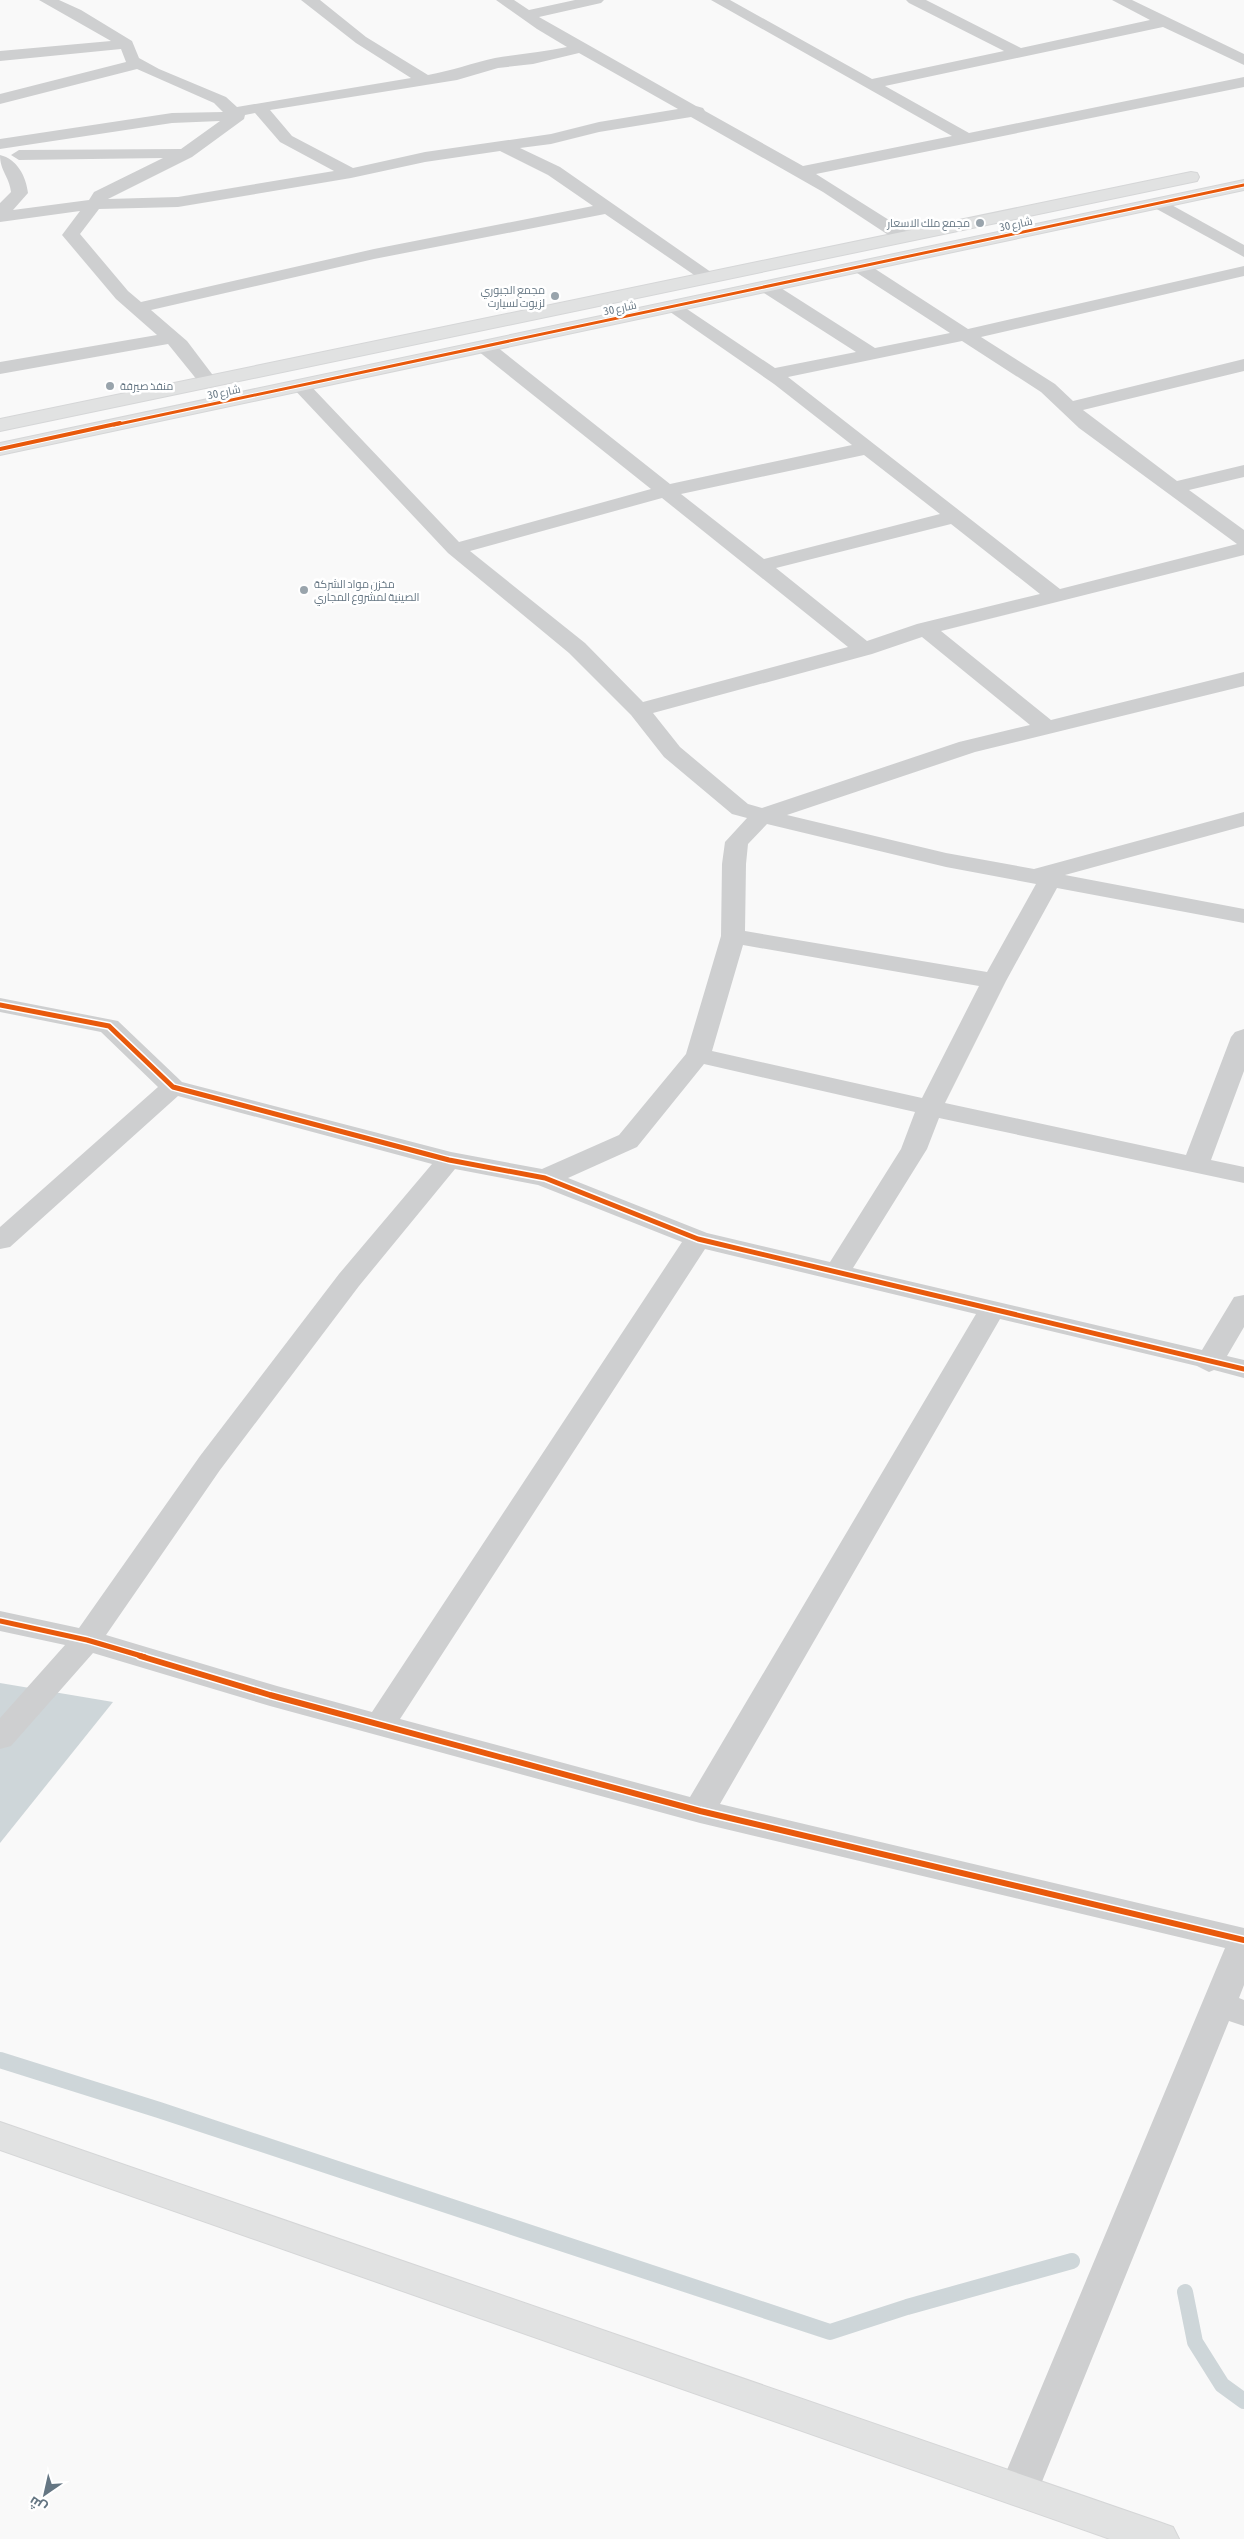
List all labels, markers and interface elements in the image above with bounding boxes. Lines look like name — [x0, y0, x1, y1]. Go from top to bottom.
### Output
street label: شارع 30 — [999, 215, 1034, 235]
place label: مجمع ملك الاسعار — [886, 217, 970, 231]
marker: مجمع ملك الاسعار — [974, 217, 986, 229]
place label: مجمع الجبوري لزيوت لسيارت — [480, 284, 545, 310]
marker: مجمع الجبوري لزيوت لسيارت — [549, 290, 561, 302]
street label: شارع 30 — [603, 299, 638, 319]
marker: منفذ صيرفة — [104, 380, 116, 392]
place label: منفذ صيرفة — [120, 380, 173, 393]
street label: شارع 30 — [207, 383, 242, 403]
place label: مخزن مواد الشركة الصينية لمشروع المجاري — [314, 578, 420, 606]
marker: مخزن مواد الشركة الصينية لمشروع المجاري — [298, 584, 310, 596]
north arrow — [20, 2469, 70, 2519]
text: ش — [26, 2492, 50, 2516]

